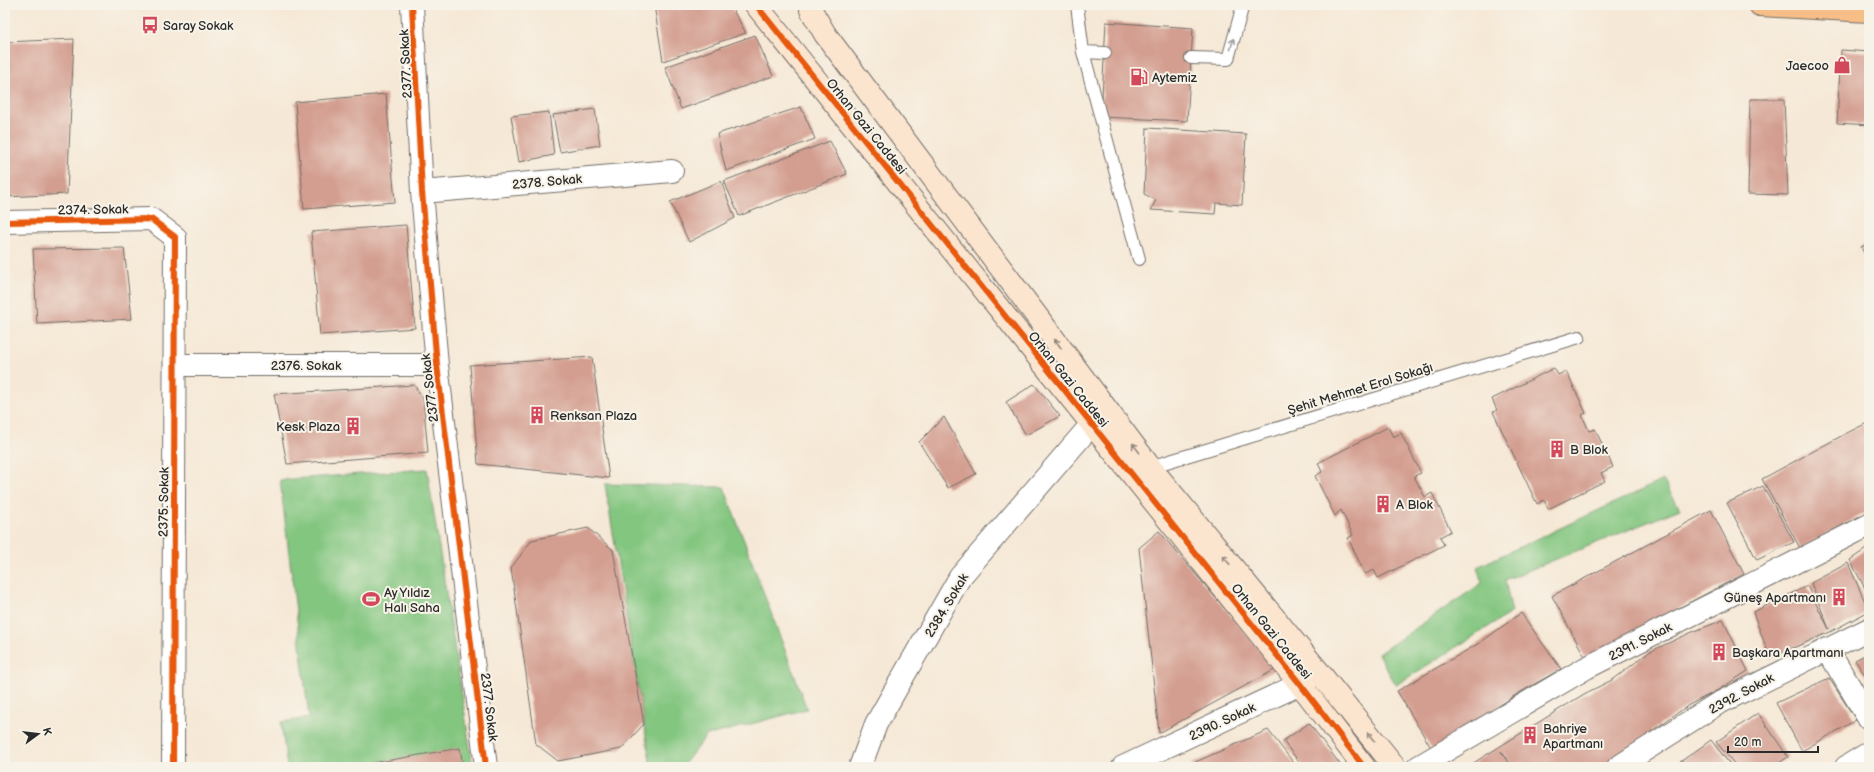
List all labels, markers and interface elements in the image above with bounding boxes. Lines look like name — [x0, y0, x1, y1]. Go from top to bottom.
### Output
bus stop icon: Saray Sokak — [140, 15, 160, 35]
place label: Saray Sokak — [163, 18, 234, 34]
street label: 2377. Sokak — [396, 28, 416, 99]
one-way arrow — [1229, 38, 1236, 51]
shop icon: Jaecoo — [1832, 55, 1852, 75]
place label: Jaecoo — [1786, 58, 1829, 74]
fuel station icon: Aytemiz — [1129, 67, 1149, 87]
place label: Aytemiz — [1152, 70, 1198, 86]
street label: Orhan Gazi Caddesi — [823, 76, 910, 178]
street label: 2378. Sokak — [511, 171, 583, 193]
street label: 2374. Sokak — [58, 201, 129, 219]
street label: Orhan Gazi Caddesi — [1025, 329, 1112, 431]
one-way arrow — [1053, 339, 1062, 350]
street label: 2377. Sokak — [418, 352, 442, 423]
street label: 2376. Sokak — [271, 358, 342, 374]
street label: Şehit Mehmet Erol Sokağı — [1286, 359, 1435, 419]
building icon: Renksan Plaza — [527, 405, 547, 425]
place label: Renksan Plaza — [550, 408, 637, 424]
building icon: Kesk Plaza — [343, 416, 363, 436]
place label: Kesk Plaza — [276, 419, 340, 435]
building icon: B Blok — [1547, 439, 1567, 459]
place label: B Blok — [1570, 442, 1609, 458]
one-way arrow — [1131, 443, 1140, 454]
street label: 2375. Sokak — [155, 466, 173, 537]
building icon: A Blok — [1373, 494, 1393, 514]
place label: A Blok — [1396, 497, 1434, 513]
one-way arrow — [1222, 555, 1231, 566]
street label: 2384. Sokak — [922, 570, 973, 640]
street label: Orhan Gazi Caddesi — [1228, 581, 1315, 683]
place label: Ay Yıldız Halı Saha — [384, 585, 440, 616]
building icon: Güneş Apartmanı — [1829, 587, 1849, 607]
sports icon: Ay Yıldız Halı Saha — [361, 589, 381, 609]
place label: Güneş Apartmanı — [1724, 590, 1826, 606]
street label: 2391. Sokak — [1606, 619, 1675, 665]
building icon: Başkara Apartmanı — [1709, 642, 1729, 662]
place label: Başkara Apartmanı — [1732, 645, 1844, 661]
street label: 2392. Sokak — [1706, 670, 1777, 718]
street label: 2377. Sokak — [477, 672, 501, 743]
street label: 2390. Sokak — [1187, 699, 1259, 744]
north arrow — [18, 714, 58, 754]
place label: Bahriye Apartmanı — [1543, 721, 1603, 752]
building icon: Bahriye Apartmanı — [1520, 725, 1540, 745]
text: K — [40, 726, 55, 737]
scale bar — [1728, 728, 1818, 754]
one-way arrow — [1366, 731, 1375, 742]
text: 20 m — [1734, 735, 1761, 750]

